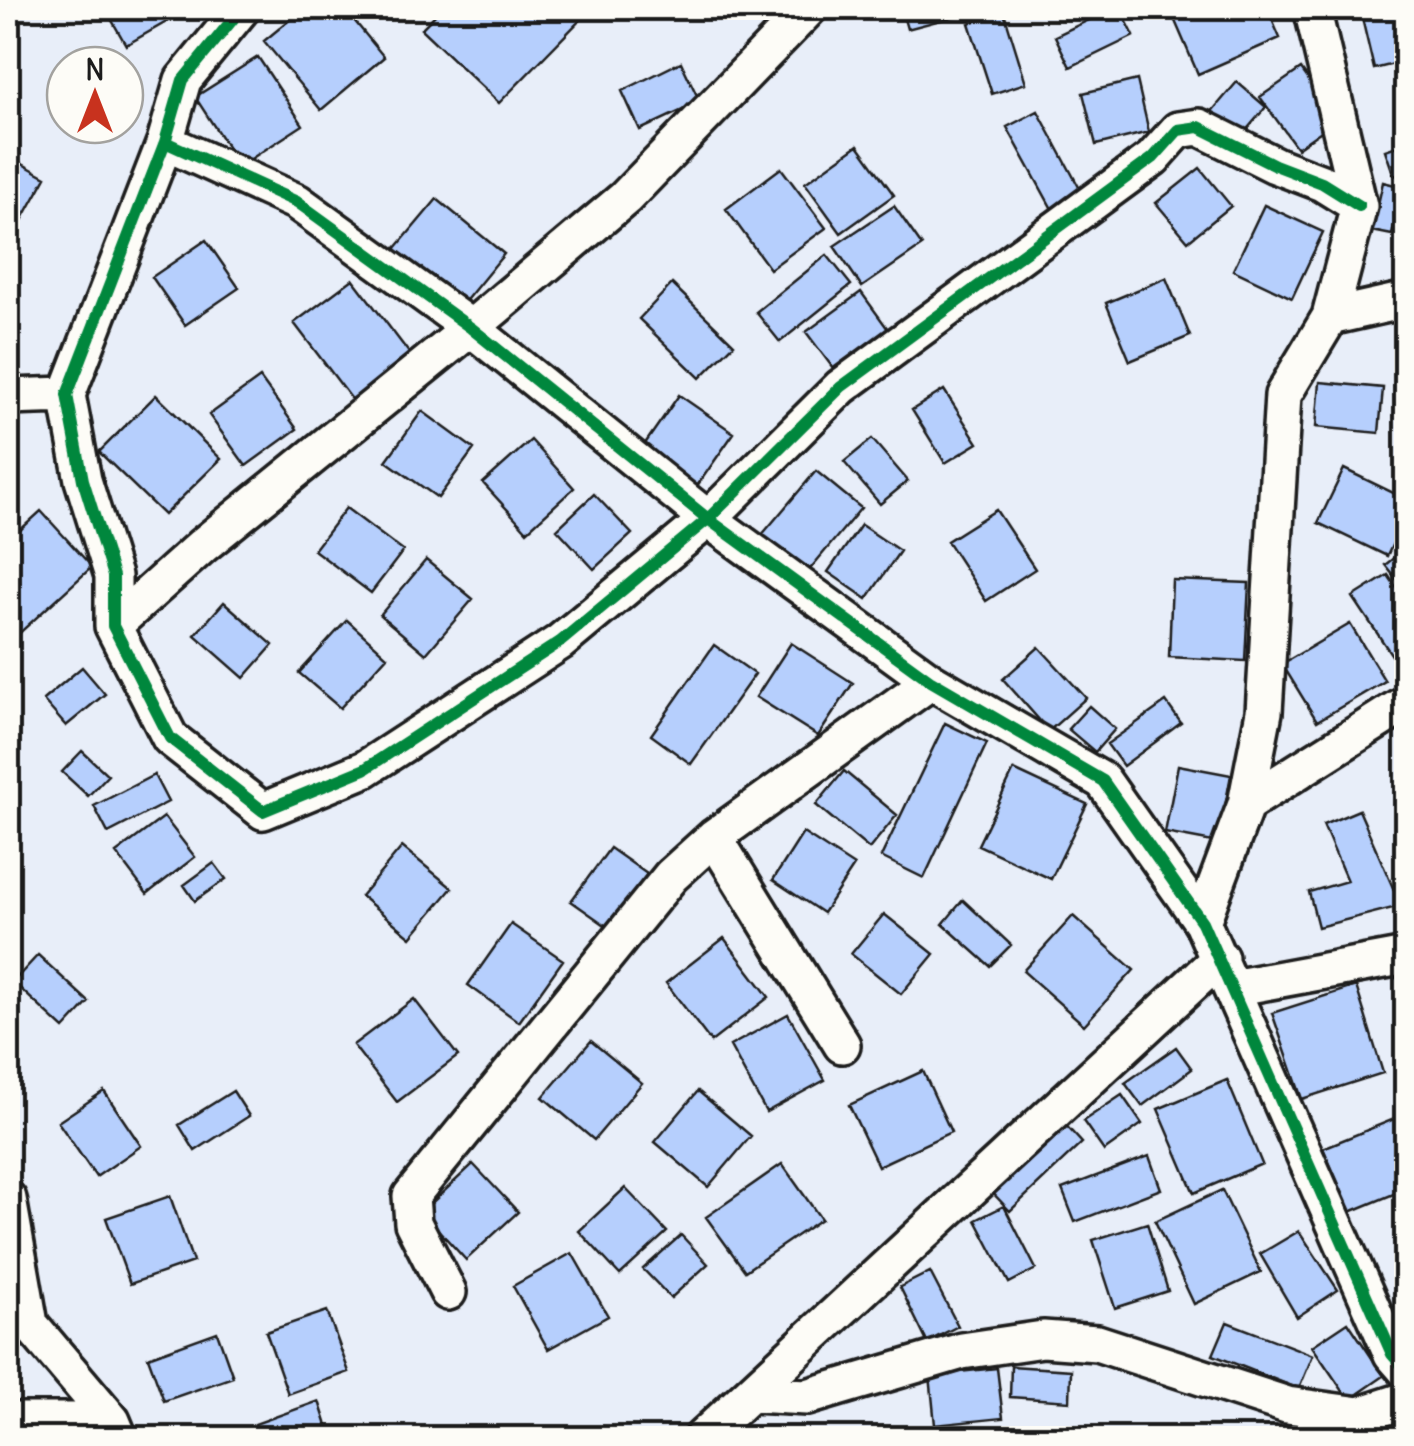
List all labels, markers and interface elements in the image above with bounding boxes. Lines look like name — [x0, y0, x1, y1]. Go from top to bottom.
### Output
north arrow — [45, 45, 145, 145]
text: N — [85, 52, 105, 88]

